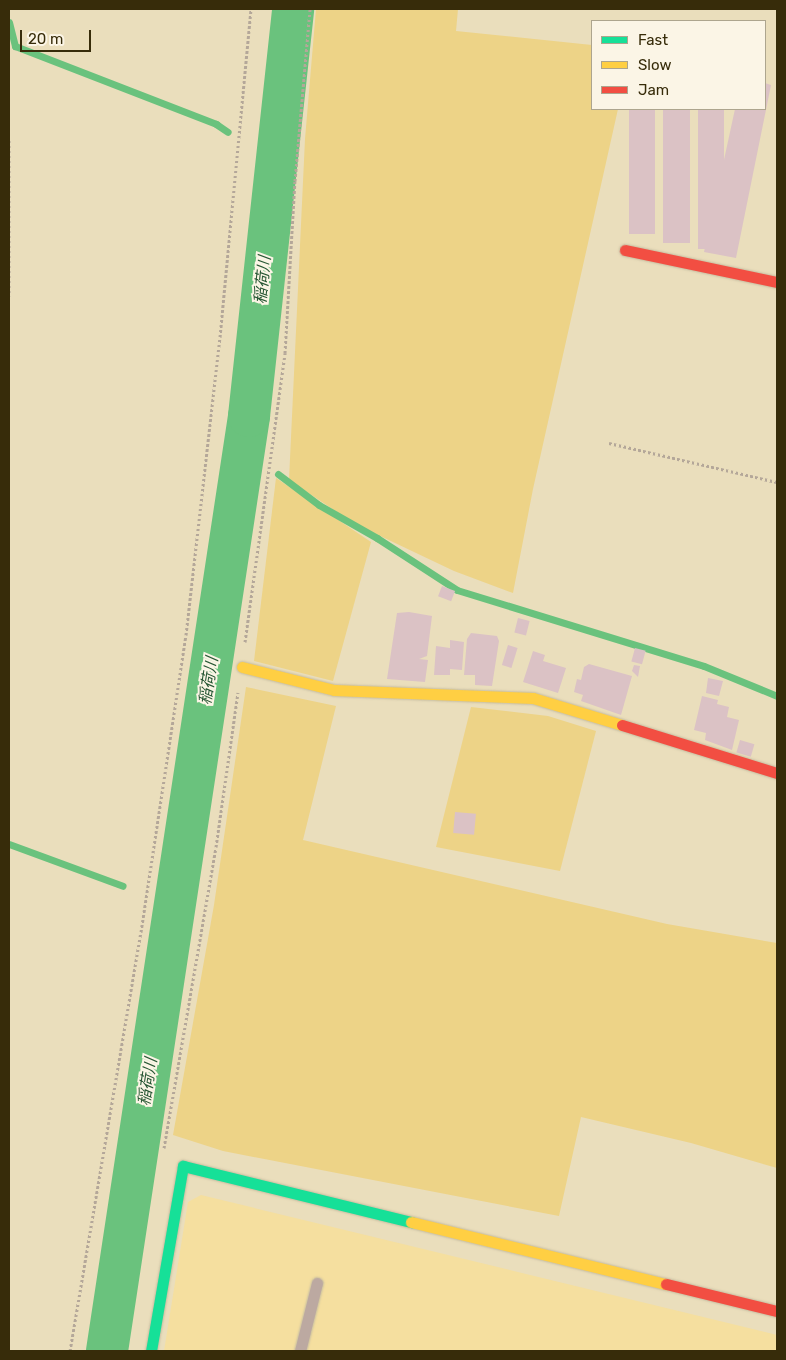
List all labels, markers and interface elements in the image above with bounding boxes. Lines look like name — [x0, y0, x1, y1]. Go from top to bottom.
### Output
scale bar — [22, 20, 94, 52]
legend — [591, 20, 766, 110]
text: 20 m — [28, 30, 63, 48]
text: Fast — [638, 31, 668, 49]
text: Slow — [638, 56, 671, 74]
text: Jam — [638, 81, 669, 99]
water label: 稲荷川 — [251, 255, 275, 305]
water label: 稲荷川 — [196, 656, 222, 706]
water label: 稲荷川 — [135, 1057, 161, 1107]

